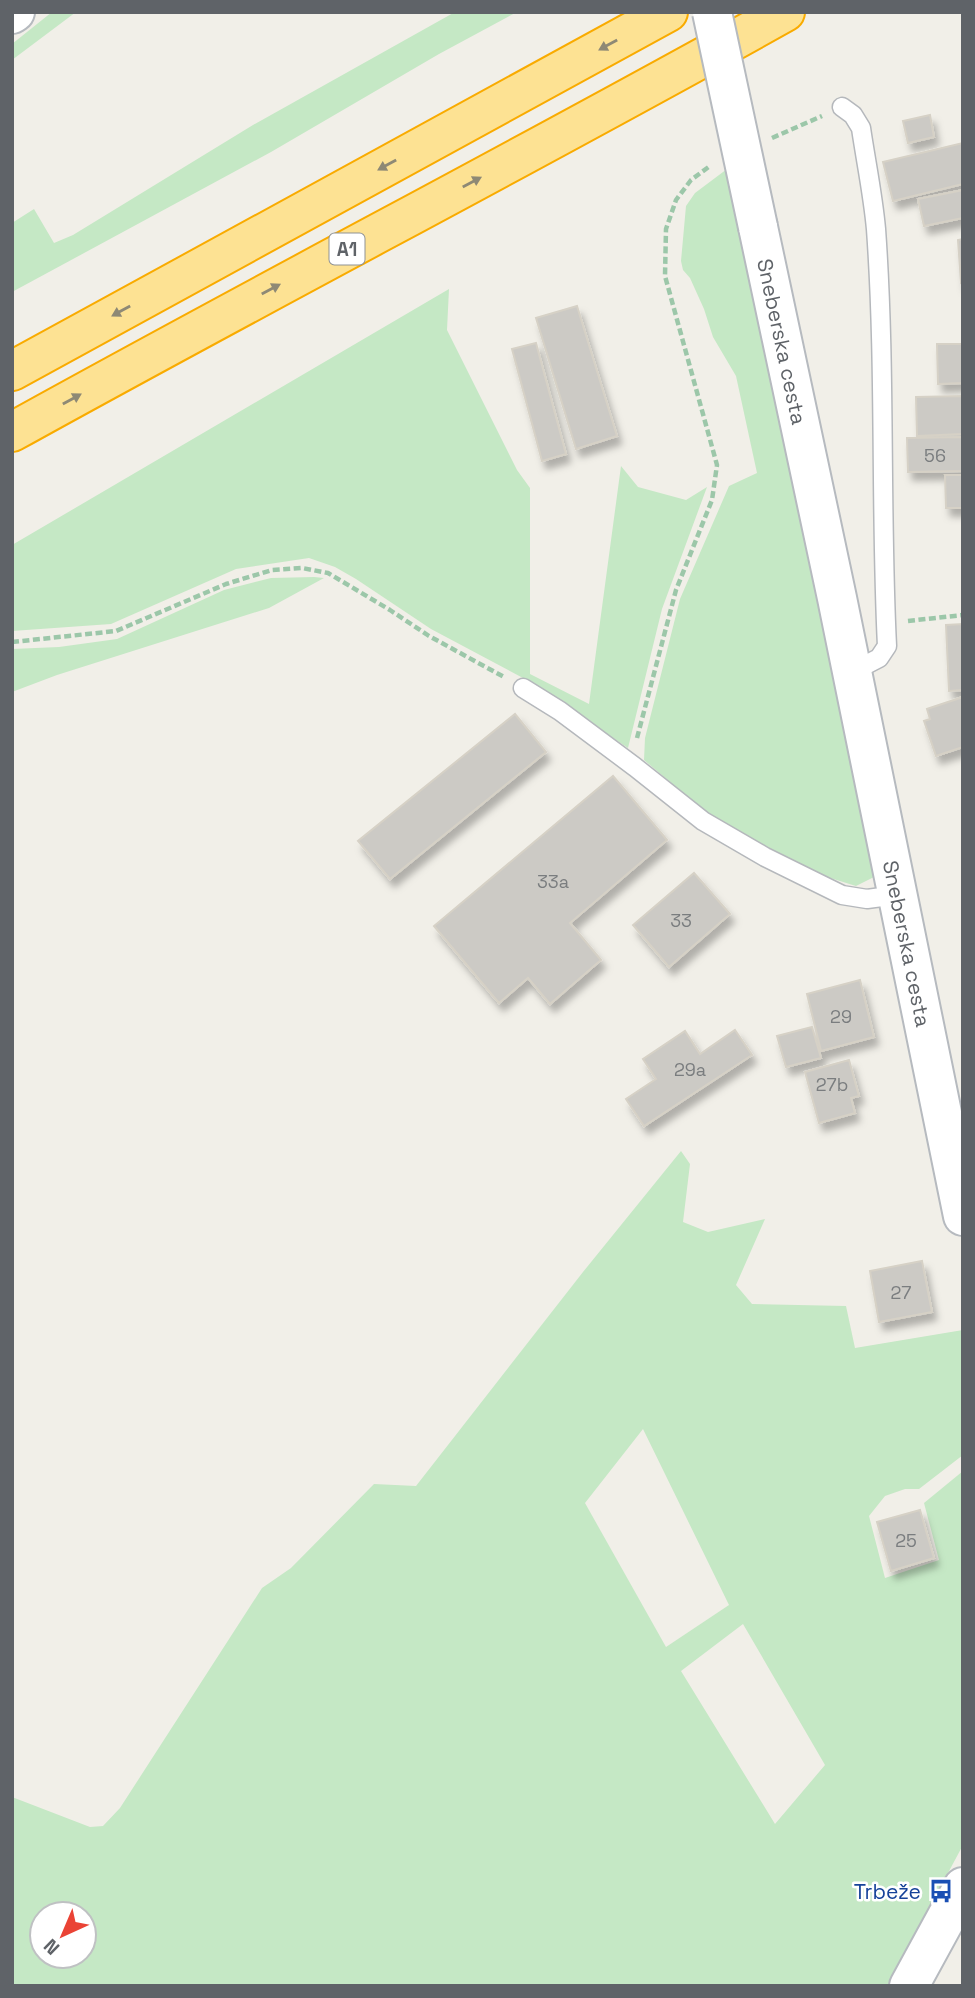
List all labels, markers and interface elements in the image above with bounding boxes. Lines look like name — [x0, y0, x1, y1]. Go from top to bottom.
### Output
one-way arrow — [598, 39, 618, 51]
one-way arrow — [377, 160, 397, 171]
one-way arrow — [462, 176, 482, 188]
road number: A1 — [330, 233, 364, 264]
street label: Sneberska cesta — [752, 256, 813, 427]
one-way arrow — [261, 283, 281, 295]
one-way arrow — [111, 304, 131, 316]
one-way arrow — [62, 393, 82, 405]
house number: 56 — [924, 444, 946, 467]
street label: Sneberska cesta — [877, 858, 938, 1029]
house number: 33a — [537, 870, 569, 893]
house number: 33 — [670, 909, 692, 932]
house number: 29 — [830, 1005, 852, 1028]
house number: 29a — [674, 1058, 706, 1081]
house number: 27b — [816, 1073, 848, 1096]
house number: 27 — [891, 1281, 911, 1304]
house number: 25 — [895, 1529, 917, 1552]
bus stop icon: Trbeže — [927, 1877, 955, 1905]
place label: Trbeže — [854, 1878, 921, 1905]
north arrow — [28, 1900, 98, 1970]
text: N — [38, 1933, 65, 1960]

